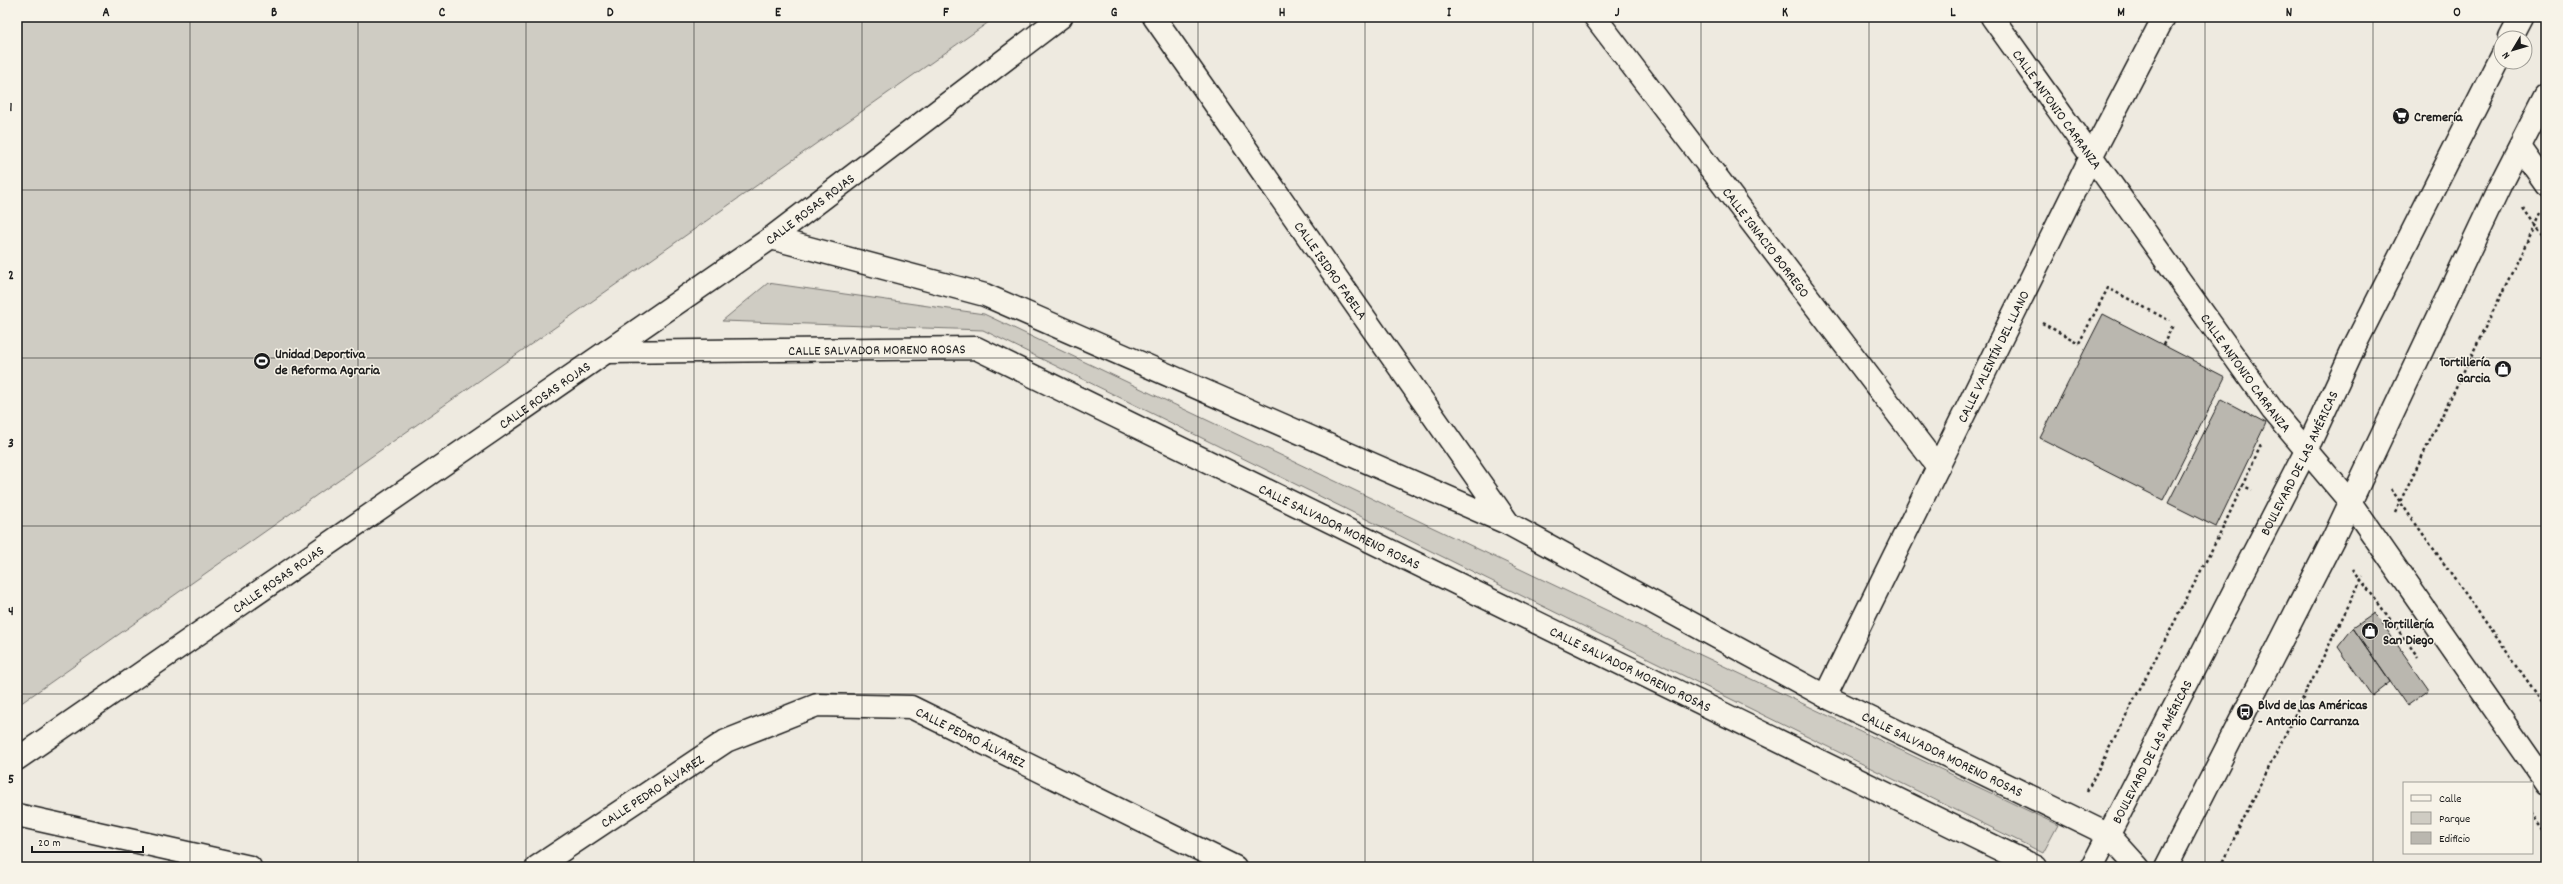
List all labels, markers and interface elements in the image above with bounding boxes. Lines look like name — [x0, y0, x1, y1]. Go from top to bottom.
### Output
text: A — [102, 4, 110, 23]
text: B — [271, 4, 277, 23]
text: C — [439, 4, 446, 23]
text: D — [607, 4, 614, 23]
text: E — [775, 4, 782, 23]
text: F — [943, 4, 949, 23]
text: G — [1111, 4, 1118, 23]
text: H — [1279, 4, 1286, 23]
text: I — [1447, 4, 1452, 23]
text: J — [1615, 4, 1620, 23]
text: K — [1782, 4, 1788, 23]
text: L — [1950, 4, 1956, 23]
text: M — [2117, 4, 2125, 23]
text: N — [2286, 4, 2292, 23]
text: O — [2453, 4, 2461, 23]
north arrow — [2493, 30, 2533, 70]
street label: CALLE ANTONIO CARRANZA — [2006, 46, 2106, 174]
text: N — [2498, 47, 2515, 62]
text: 1 — [10, 99, 13, 118]
supermarket icon: Cremería — [2391, 106, 2411, 126]
place label: Cremería — [2414, 108, 2464, 128]
street label: CALLE ROSAS ROJAS — [762, 170, 860, 251]
street label: CALLE IGNACIO BORREGO — [1716, 184, 1814, 303]
street label: CALLE ISIDRO FABELA — [1288, 218, 1371, 325]
text: 2 — [8, 267, 14, 286]
street label: CALLE VALENTÍN DEL LLANO — [1953, 287, 2036, 427]
street label: CALLE ANTONIO CARRANZA — [2194, 310, 2295, 438]
street label: CALLE SALVADOR MORENO ROSAS — [788, 340, 966, 362]
place label: Unidad Deportiva de Reforma Agraria — [275, 345, 381, 381]
sports icon: Unidad Deportiva de Reforma Agraria — [252, 351, 272, 371]
place label: Tortillería Garcia — [2439, 353, 2491, 389]
street label: CALLE ROSAS ROJAS — [496, 357, 595, 435]
shop icon: Tortillería Garcia — [2493, 359, 2513, 379]
street label: BOULEVARD DE LAS AMÉRICAS — [2256, 388, 2344, 539]
text: 3 — [8, 435, 14, 454]
street label: CALLE SALVADOR MORENO ROSAS — [1255, 480, 1423, 576]
street label: CALLE ROSAS ROJAS — [229, 542, 329, 619]
text: 4 — [8, 603, 14, 622]
place label: Tortillería San Diego — [2383, 615, 2435, 651]
shop icon: Tortillería San Diego — [2360, 621, 2380, 641]
street label: CALLE SALVADOR MORENO ROSAS — [1546, 622, 1714, 718]
street label: BOULEVARD DE LAS AMÉRICAS — [2108, 677, 2199, 828]
place label: Blvd de las Américas - Antonio Carranza — [2258, 696, 2368, 732]
bus stop icon: Blvd de las Américas - Antonio Carranza — [2235, 702, 2255, 722]
street label: CALLE PEDRO ÁLVAREZ — [912, 703, 1029, 774]
street label: CALLE SALVADOR MORENO ROSAS — [1858, 707, 2026, 803]
street label: CALLE PEDRO ÁLVAREZ — [597, 750, 709, 834]
text: 5 — [8, 771, 14, 790]
legend — [2403, 782, 2533, 854]
text: Calle — [2439, 791, 2462, 808]
text: Parque — [2439, 811, 2470, 828]
scale bar — [32, 828, 143, 854]
text: Edificio — [2439, 831, 2470, 848]
text: 20 m — [38, 835, 61, 852]

